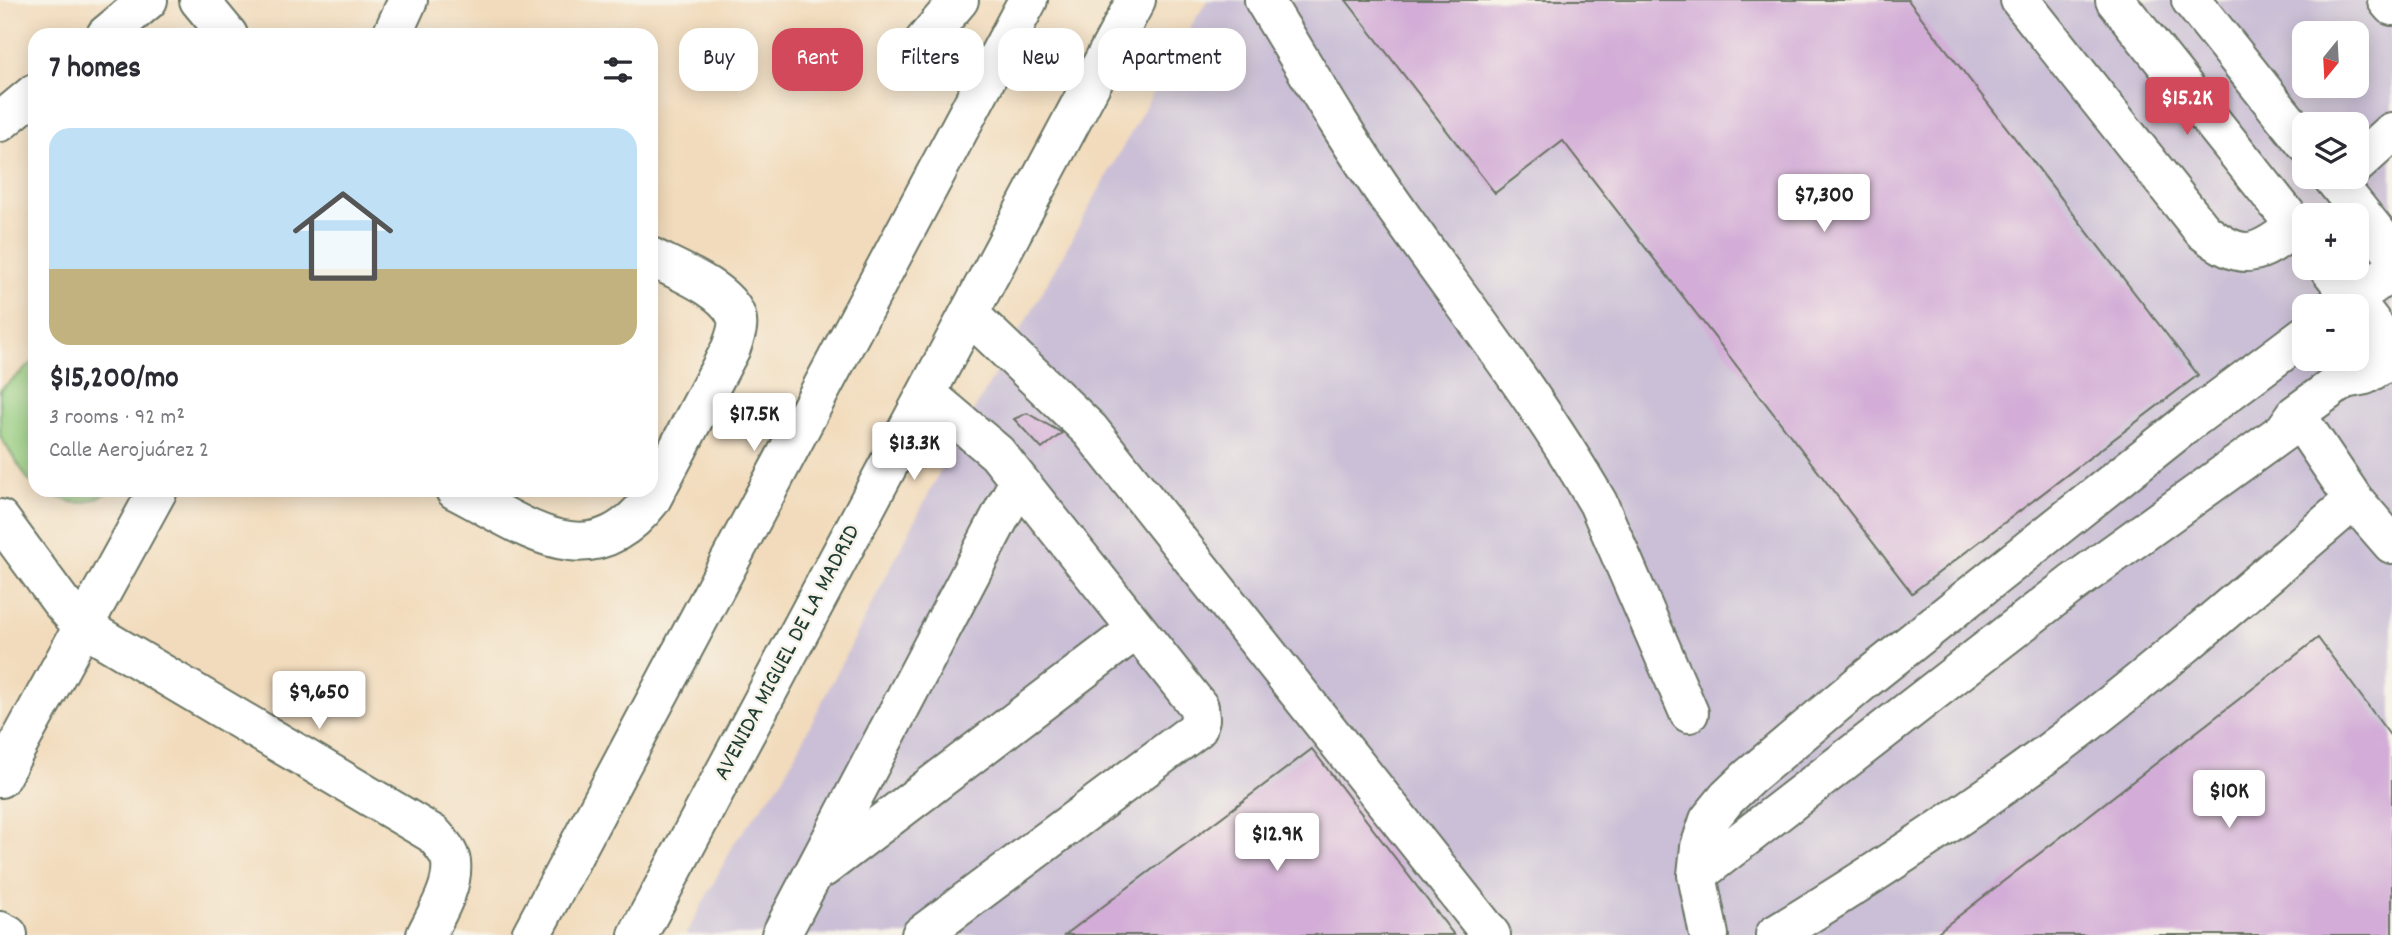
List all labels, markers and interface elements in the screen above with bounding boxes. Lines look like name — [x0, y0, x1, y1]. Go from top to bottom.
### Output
north arrow — [2292, 21, 2370, 98]
map controls — [2292, 21, 2369, 371]
chip: Buy — [679, 28, 758, 91]
chip: Rent — [772, 28, 863, 91]
chip: Filters — [877, 28, 984, 91]
chip: New — [998, 28, 1084, 91]
chip: Apartment — [1098, 28, 1246, 91]
text: 7 homes — [49, 49, 141, 92]
icon: filters — [599, 51, 637, 89]
pin: $15.2K — [2130, 78, 2244, 137]
text: $15.2K — [2161, 83, 2213, 116]
button: layers — [2292, 112, 2369, 189]
icon: home — [280, 173, 406, 299]
pin: $7,300 — [1767, 174, 1881, 234]
text: $7,300 — [1794, 180, 1854, 213]
button: + — [2292, 203, 2369, 280]
button: − — [2292, 294, 2369, 371]
text: $15,200/mo — [49, 359, 179, 402]
pin: $17.5K — [697, 393, 811, 453]
text: $17.5K — [729, 399, 779, 432]
text: 3 rooms · 92 m² — [49, 402, 185, 435]
pin: $13.3K — [857, 422, 971, 482]
text: $13.3K — [888, 428, 940, 461]
text: Calle Aerojuárez 2 — [49, 435, 209, 468]
street label: AVENIDA MIGUEL DE LA MADRID — [706, 519, 870, 787]
pin: $9,650 — [262, 672, 376, 731]
text: $9,650 — [288, 677, 350, 710]
pin: $10K — [2188, 770, 2270, 830]
text: $10K — [2209, 776, 2249, 809]
pin: $12.9K — [1220, 814, 1334, 873]
text: $12.9K — [1251, 819, 1303, 852]

